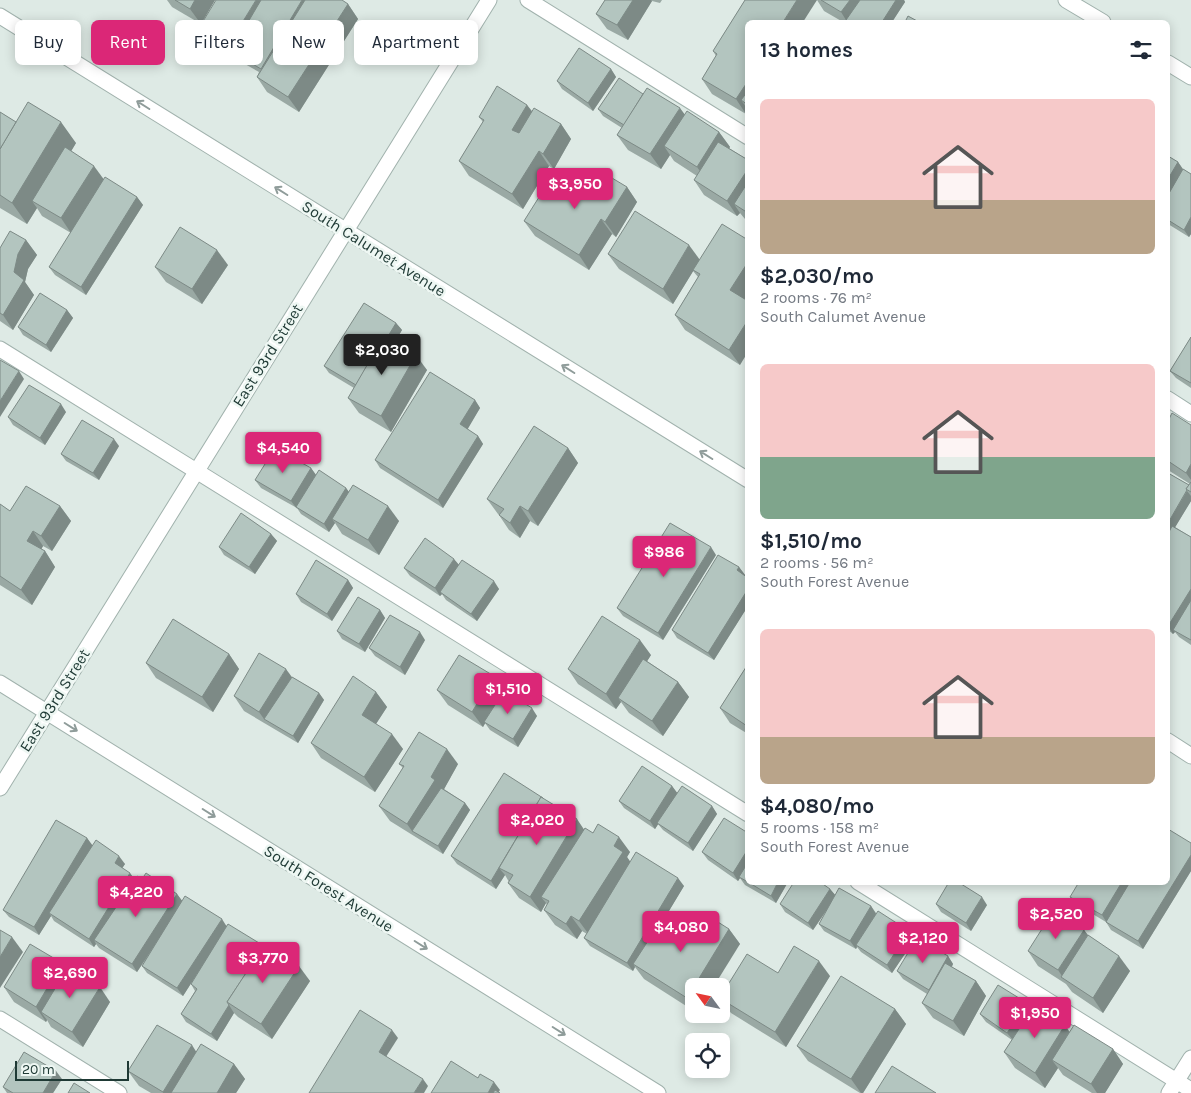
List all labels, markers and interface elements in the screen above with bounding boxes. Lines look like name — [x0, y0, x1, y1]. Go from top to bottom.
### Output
chip: Buy — [15, 20, 81, 65]
chip: Rent — [91, 20, 165, 65]
chip: Filters — [175, 20, 263, 65]
chip: New — [273, 20, 344, 65]
chip: Apartment — [354, 20, 478, 65]
icon: filters — [1127, 36, 1155, 64]
text: 13 homes — [760, 38, 853, 62]
one-way arrow — [137, 100, 151, 110]
icon: home — [913, 132, 1003, 222]
pin: $3,950 — [534, 168, 616, 210]
text: $3,950 — [548, 174, 602, 193]
one-way arrow — [275, 185, 289, 195]
street label: South Calumet Avenue — [298, 196, 449, 300]
text: $2,030/mo — [760, 264, 874, 288]
text: 2 rooms · 76 m² — [760, 288, 872, 307]
street label: East 93rd Street — [228, 300, 307, 410]
text: South Calumet Avenue — [760, 307, 926, 326]
pin: $2,030 — [341, 334, 423, 376]
text: $2,030 — [355, 340, 409, 359]
one-way arrow — [561, 364, 575, 374]
icon: home — [913, 397, 1003, 487]
pin: $4,540 — [242, 432, 324, 474]
text: $4,540 — [256, 438, 310, 457]
one-way arrow — [700, 449, 714, 459]
text: $1,510/mo — [760, 529, 862, 553]
pin: $986 — [634, 536, 694, 578]
text: $986 — [644, 542, 684, 561]
text: 2 rooms · 56 m² — [760, 553, 874, 572]
text: South Forest Avenue — [760, 572, 909, 591]
street label: East 93rd Street — [15, 645, 94, 755]
icon: home — [913, 662, 1003, 752]
pin: $1,510 — [467, 672, 549, 715]
text: $1,510 — [485, 679, 531, 698]
one-way arrow — [64, 722, 78, 732]
text: $4,080/mo — [760, 794, 874, 818]
pin: $2,020 — [496, 804, 578, 846]
one-way arrow — [202, 808, 216, 818]
text: $2,020 — [510, 810, 564, 829]
text: 5 rooms · 158 m² — [760, 818, 879, 837]
text: South Forest Avenue — [760, 837, 909, 856]
street label: South Forest Avenue — [260, 841, 397, 936]
pin: $4,220 — [95, 876, 177, 918]
text: $4,220 — [109, 882, 163, 901]
pin: $2,520 — [1015, 898, 1097, 940]
text: $2,520 — [1029, 904, 1083, 923]
pin: $4,080 — [640, 910, 722, 953]
text: $4,080 — [653, 917, 709, 936]
pin: $2,120 — [882, 922, 964, 964]
text: $2,120 — [898, 928, 948, 947]
one-way arrow — [414, 940, 428, 951]
pin: $3,770 — [222, 942, 304, 984]
text: $3,770 — [237, 948, 289, 967]
pin: $2,690 — [29, 956, 111, 999]
text: $2,690 — [43, 963, 97, 982]
north arrow — [685, 978, 730, 1022]
map controls — [685, 978, 730, 1078]
pin: $1,950 — [994, 996, 1076, 1039]
text: $1,950 — [1010, 1003, 1060, 1022]
one-way arrow — [551, 1027, 565, 1037]
button: locate — [685, 1033, 730, 1078]
scale bar — [15, 1058, 129, 1081]
text: 20 m — [22, 1061, 55, 1078]

